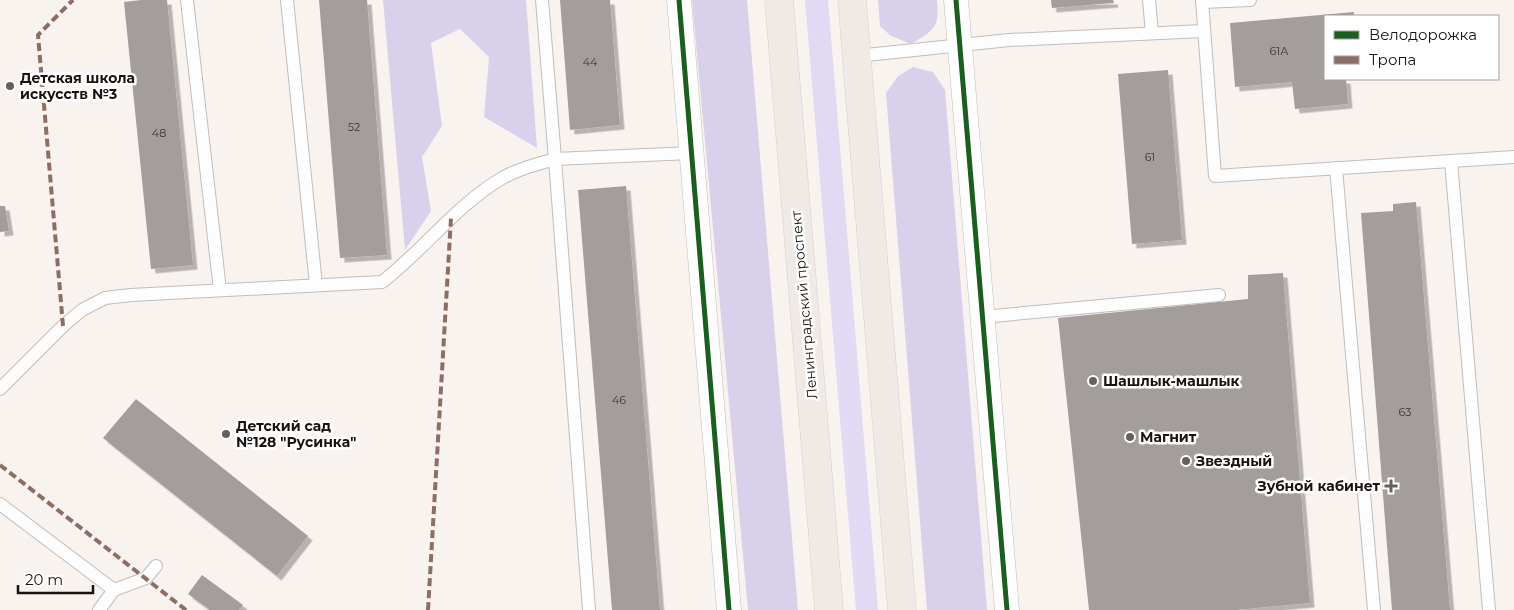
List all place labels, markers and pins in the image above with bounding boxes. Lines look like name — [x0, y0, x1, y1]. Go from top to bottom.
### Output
place label: Детская школа искусств №3 — [20, 69, 135, 103]
marker: Детская школа искусств №3 — [4, 80, 16, 92]
place label: Шашлык-машлык — [1103, 372, 1240, 390]
marker: Шашлык-машлык — [1087, 375, 1099, 387]
place label: Детский сад №128 "Русинка" — [236, 417, 356, 451]
marker: Детский сад №128 "Русинка" — [220, 428, 232, 440]
place label: Магнит — [1140, 428, 1197, 446]
marker: Магнит — [1124, 431, 1136, 443]
place label: Звездный — [1195, 452, 1272, 470]
marker: Звездный — [1180, 455, 1192, 467]
place label: Зубной кабинет — [1257, 477, 1381, 495]
marker: Зубной кабинет — [1384, 479, 1398, 493]

